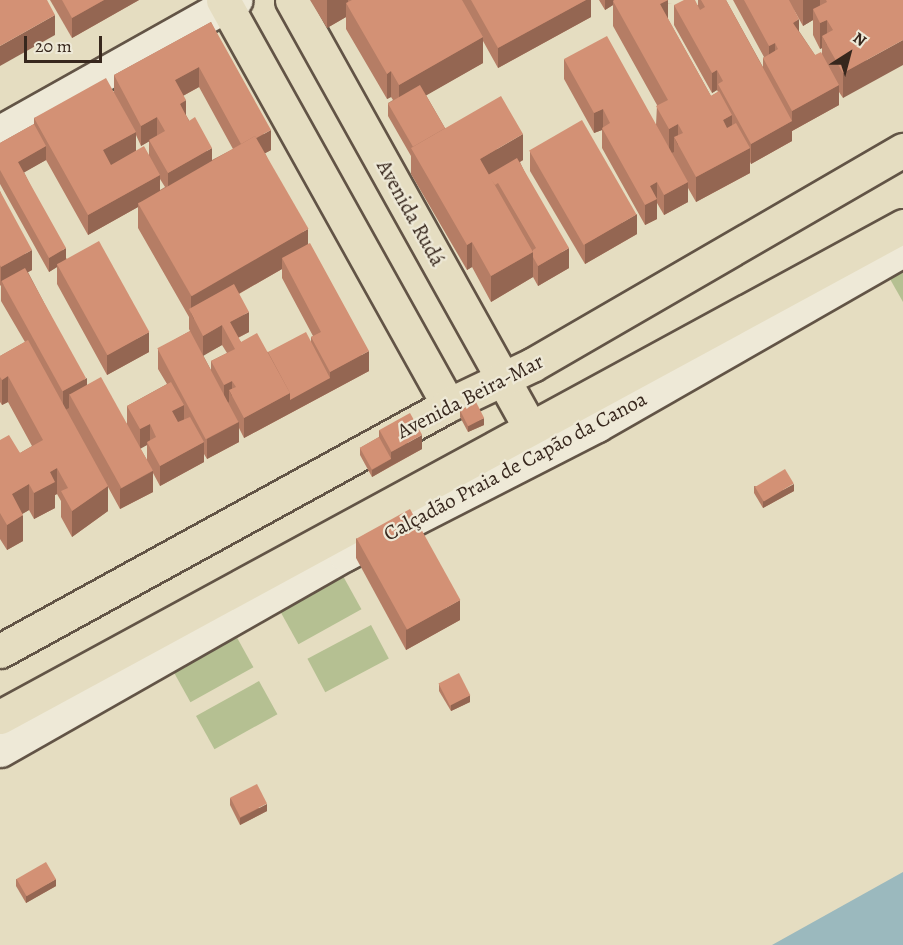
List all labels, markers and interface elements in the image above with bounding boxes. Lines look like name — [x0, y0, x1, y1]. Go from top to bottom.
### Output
scale bar — [27, 24, 105, 62]
north arrow — [819, 24, 879, 84]
text: N — [848, 27, 871, 52]
text: 20 m — [35, 34, 72, 58]
street label: Avenida Rudá — [371, 155, 451, 271]
street label: Avenida Beira-Mar — [393, 348, 547, 444]
street label: Calçadão Praia de Capão da Canoa — [379, 386, 651, 546]

